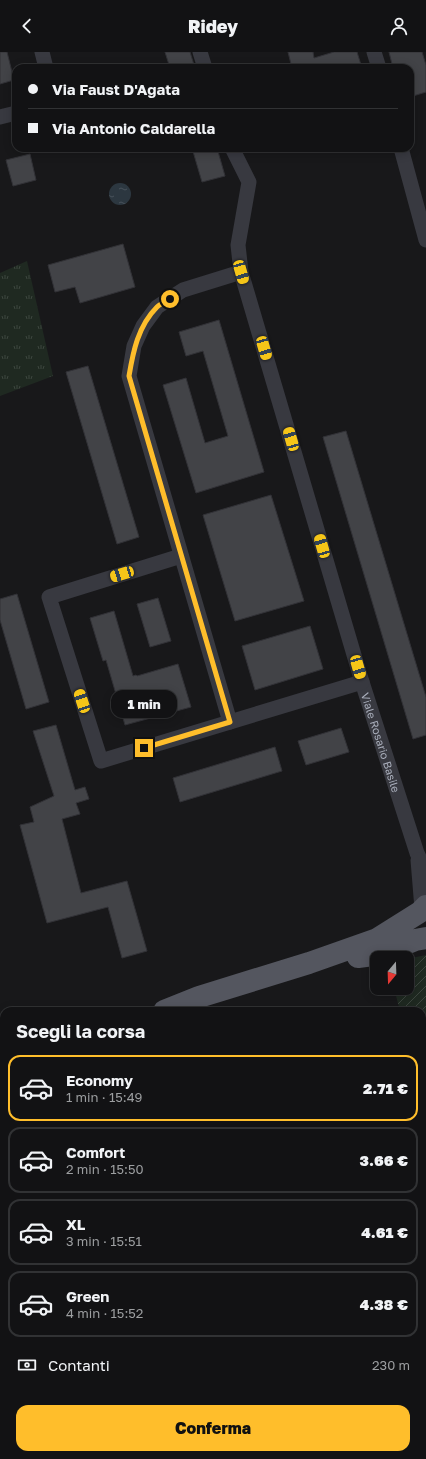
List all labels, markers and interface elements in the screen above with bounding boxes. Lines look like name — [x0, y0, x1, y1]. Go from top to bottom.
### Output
icon: back — [16, 15, 38, 37]
text: Ridey — [188, 15, 238, 37]
icon: person — [388, 15, 410, 37]
text: Via Faust D'Agata — [52, 80, 180, 98]
text: Via Antonio Caldarella — [52, 119, 215, 137]
car — [232, 259, 250, 285]
route start — [161, 290, 179, 308]
car — [255, 335, 273, 361]
car — [282, 426, 300, 452]
car — [313, 533, 331, 559]
car — [109, 565, 135, 583]
car — [349, 654, 367, 680]
car — [73, 688, 91, 714]
callout: 1 min — [111, 690, 177, 718]
street label: Viale Rosario Basile — [359, 691, 404, 794]
text: 1 min — [127, 696, 161, 712]
route end — [135, 739, 153, 757]
north arrow — [370, 951, 414, 995]
map controls — [370, 951, 414, 995]
text: Scegli la corsa — [16, 1020, 145, 1042]
icon: car — [18, 1070, 54, 1106]
text: Economy — [66, 1071, 133, 1089]
text: 2.71 € — [363, 1079, 408, 1097]
text: 1 min · 15:49 — [66, 1089, 142, 1105]
icon: car — [18, 1142, 54, 1178]
text: Comfort — [66, 1143, 125, 1161]
text: 3.66 € — [360, 1151, 408, 1169]
text: 2 min · 15:50 — [66, 1161, 144, 1177]
icon: car — [18, 1214, 54, 1250]
text: XL — [66, 1215, 85, 1233]
text: 4.61 € — [361, 1223, 408, 1241]
text: 3 min · 15:51 — [66, 1233, 142, 1249]
icon: car — [18, 1286, 54, 1322]
text: Green — [66, 1287, 109, 1305]
text: 4.38 € — [360, 1295, 408, 1313]
text: 4 min · 15:52 — [66, 1305, 143, 1321]
icon: cash — [16, 1354, 38, 1376]
text: Contanti — [48, 1356, 110, 1374]
text: 230 m — [372, 1357, 410, 1373]
button: Conferma — [16, 1405, 410, 1451]

